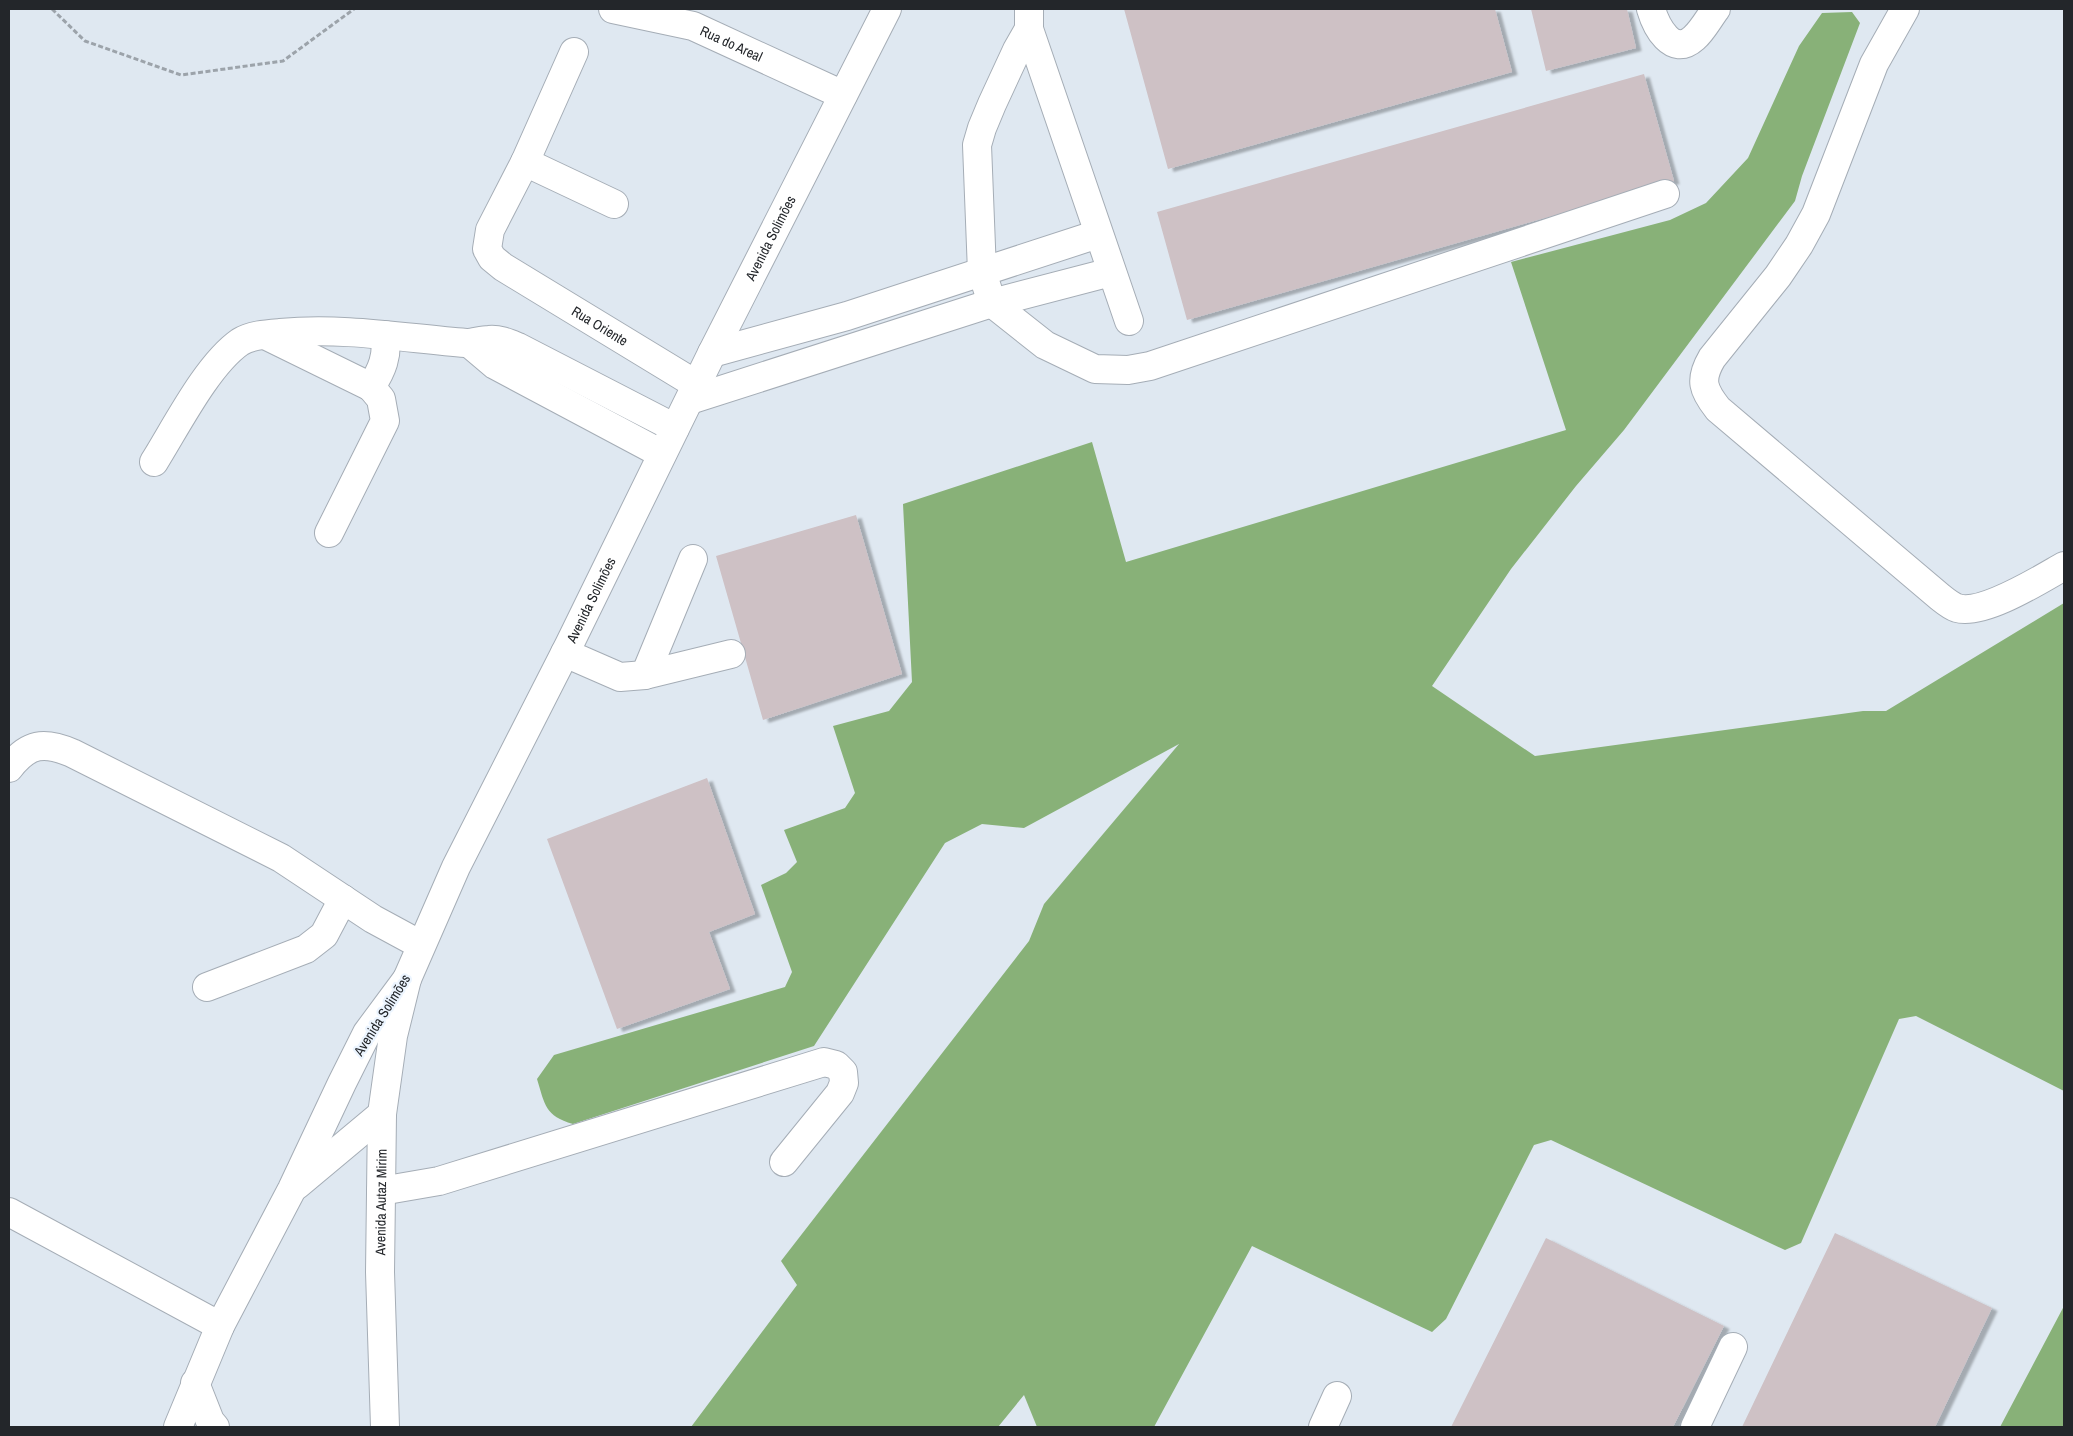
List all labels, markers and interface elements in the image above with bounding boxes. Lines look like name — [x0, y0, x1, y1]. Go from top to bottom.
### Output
street label: Rua do Areal — [697, 22, 765, 66]
street label: Avenida Solimões — [741, 192, 800, 285]
street label: Rua Oriente — [568, 302, 631, 350]
street label: Avenida Solimões — [562, 554, 620, 647]
street label: Avenida Solimões — [349, 971, 414, 1060]
street label: Avenida Autaz Mirim — [371, 1149, 391, 1256]

